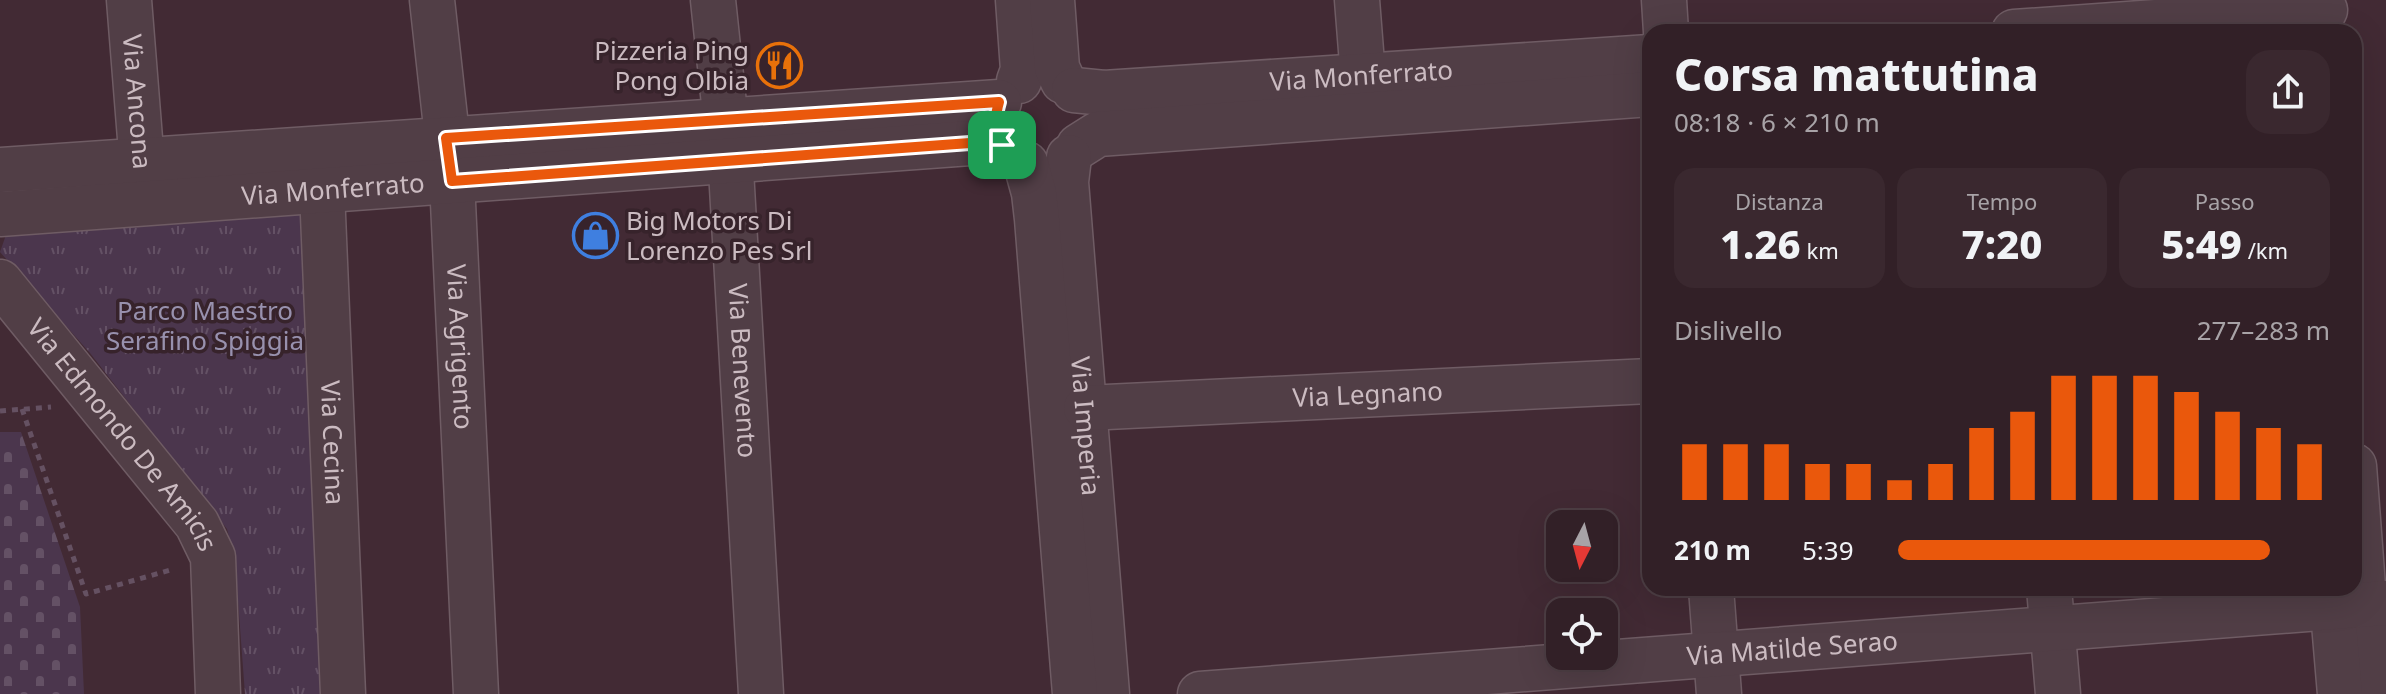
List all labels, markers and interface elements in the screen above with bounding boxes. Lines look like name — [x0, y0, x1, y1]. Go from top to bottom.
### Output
place label: Pizzeria Ping Pong Olbia — [594, 32, 749, 98]
street label: Via Ancona — [115, 33, 161, 170]
restaurant icon: Pizzeria Ping Pong Olbia — [756, 42, 804, 90]
text: Corsa mattutina — [1674, 44, 2039, 104]
button: share — [2246, 50, 2330, 134]
street label: Via Monferrato — [1269, 51, 1454, 99]
text: 08:18 · 6 × 210 m — [1674, 104, 1880, 140]
pin — [968, 111, 1036, 179]
icon: arrive — [980, 123, 1024, 167]
street label: Via Monferrato — [240, 164, 426, 213]
text: Distanza — [1735, 186, 1824, 216]
text: Tempo — [1967, 186, 2037, 216]
text: Passo — [2195, 186, 2255, 216]
place label: Big Motors Di Lorenzo Pes Srl — [626, 202, 812, 268]
shop icon: Big Motors Di Lorenzo Pes Srl — [571, 212, 619, 260]
text: 1.26 — [1720, 216, 1801, 271]
text: 7:20 — [1962, 216, 2042, 271]
text: 5:49 — [2161, 216, 2242, 271]
text: km — [1801, 235, 1839, 265]
text: /km — [2242, 235, 2288, 265]
street label: Via Agrigento — [439, 263, 483, 430]
street label: Via Benevento — [721, 282, 766, 459]
park label: Parco Maestro Serafino Spiggia — [106, 292, 304, 358]
street label: Via Edmondo De Amicis — [19, 310, 226, 557]
text: Dislivello — [1674, 312, 1783, 348]
text: 277–283 m — [2197, 312, 2330, 348]
street label: Via Imperia — [1063, 355, 1110, 497]
street label: Via Legnano — [1292, 372, 1444, 415]
street label: Via Cecina — [313, 380, 354, 506]
north arrow — [1546, 510, 1618, 582]
map controls — [1546, 510, 1618, 670]
text: 210 m — [1674, 532, 1751, 568]
text: 5:39 — [1802, 532, 1854, 568]
button: locate — [1546, 598, 1618, 670]
street label: Via Matilde Serao — [1685, 622, 1899, 674]

